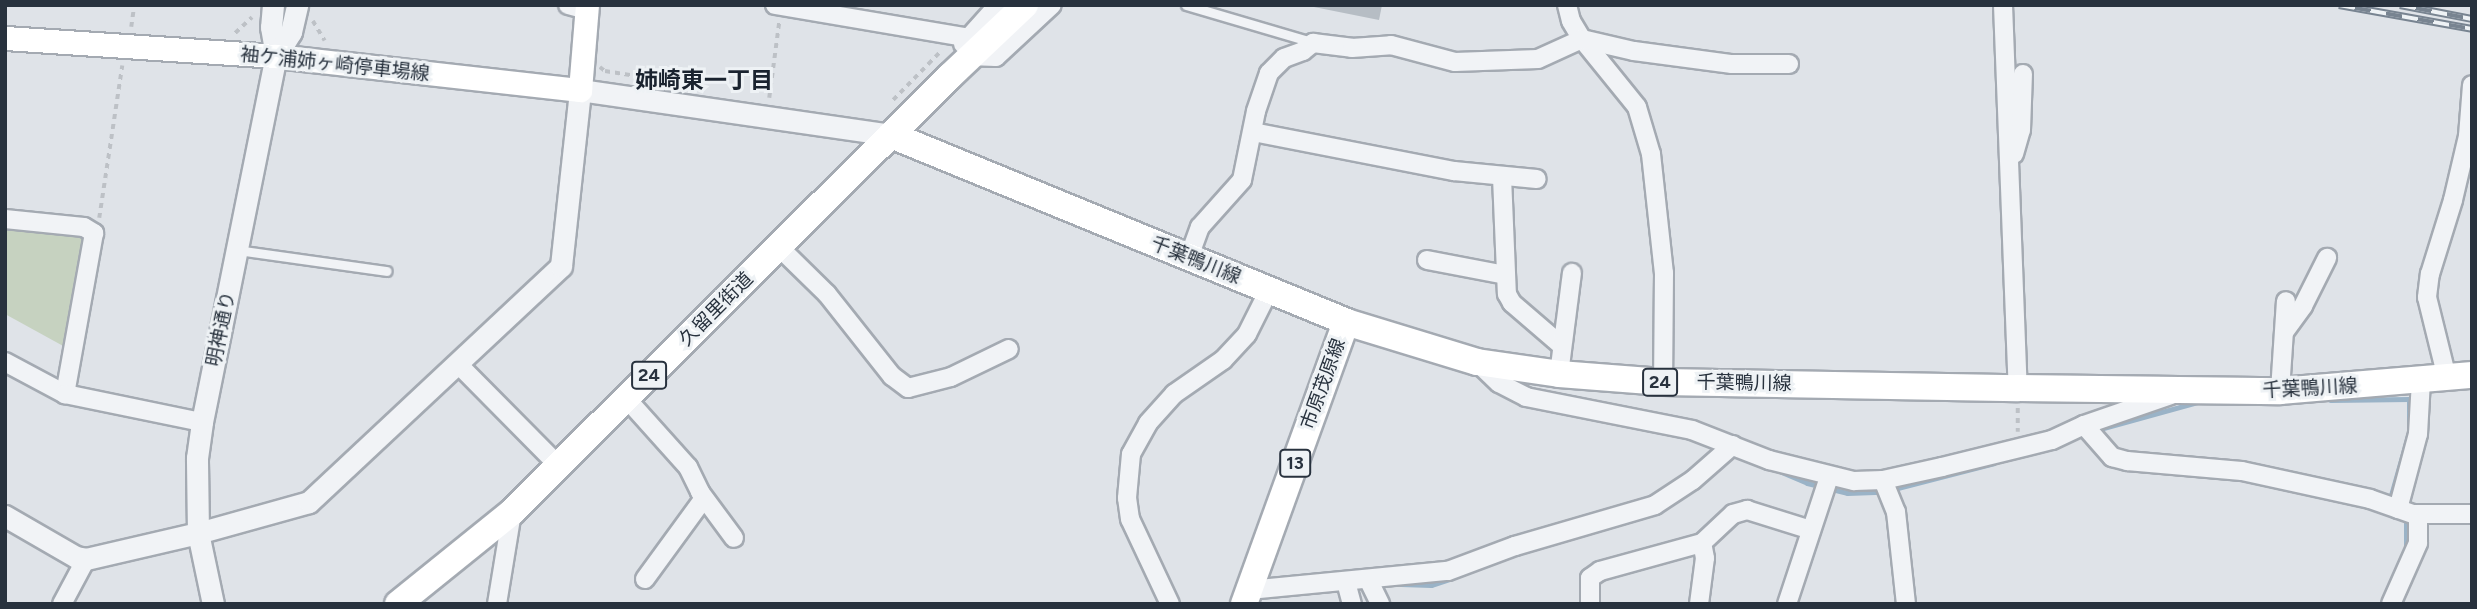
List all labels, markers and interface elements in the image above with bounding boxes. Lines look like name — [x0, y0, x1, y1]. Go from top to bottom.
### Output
street label: 袖ケ浦姉ヶ崎停車場線 — [239, 43, 431, 85]
district label: 姉崎東一丁目 — [635, 66, 773, 94]
street label: 千葉鴨川線 — [1148, 232, 1244, 288]
street label: 久留里街道 — [674, 267, 758, 351]
street label: 明神通り — [202, 289, 240, 369]
street label: 市原茂原線 — [1296, 335, 1350, 433]
road number: 24 — [630, 360, 668, 390]
road number: 24 — [1641, 368, 1679, 396]
street label: 千葉鴨川線 — [1696, 371, 1792, 395]
street label: 千葉鴨川線 — [2262, 374, 2358, 402]
road number: 13 — [1278, 448, 1312, 477]

